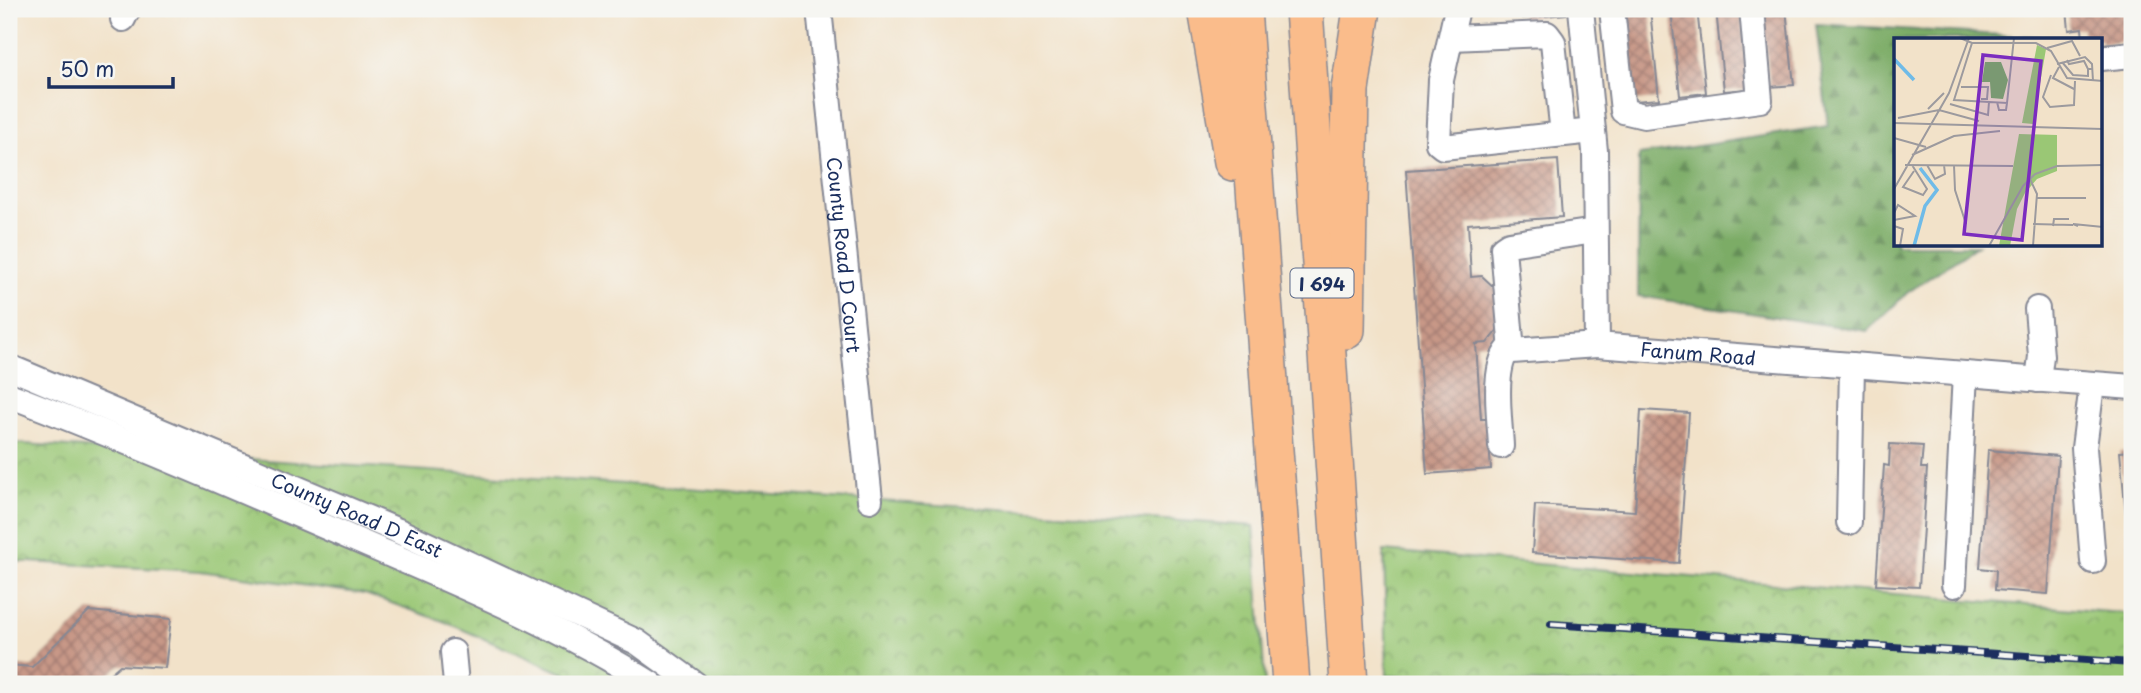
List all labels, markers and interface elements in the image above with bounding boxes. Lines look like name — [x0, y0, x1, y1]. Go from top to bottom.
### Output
inset map — [1894, 38, 2102, 247]
scale bar — [49, 46, 173, 90]
text: 50 m — [60, 52, 114, 84]
street label: County Road D Court — [820, 155, 869, 354]
road number: I 694 — [1290, 268, 1354, 298]
street label: Fanum Road — [1639, 334, 1757, 371]
street label: County Road D East — [267, 465, 448, 564]

